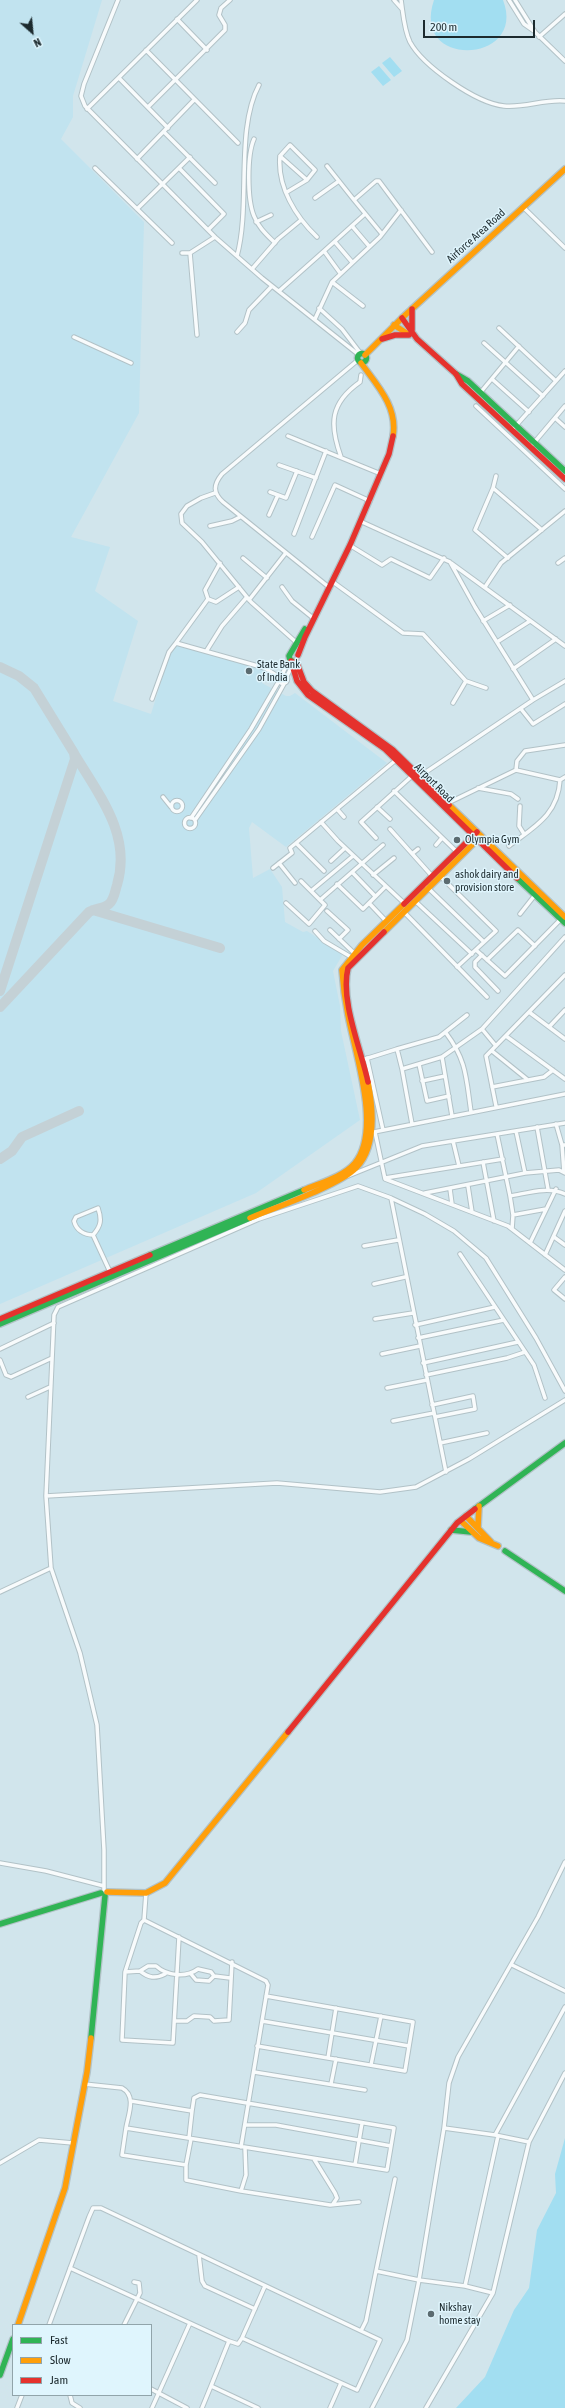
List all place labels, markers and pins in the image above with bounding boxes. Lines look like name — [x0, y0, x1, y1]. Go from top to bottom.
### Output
place label: State Bank of India — [257, 658, 300, 684]
marker: State Bank of India — [244, 666, 254, 676]
place label: Olympia Gym — [465, 833, 519, 847]
marker: Olympia Gym — [452, 835, 462, 845]
place label: ashok dairy and provision store — [455, 868, 519, 894]
marker: ashok dairy and provision store — [442, 876, 452, 886]
place label: Nikshay home stay — [439, 2301, 481, 2327]
marker: Nikshay home stay — [426, 2309, 436, 2319]

